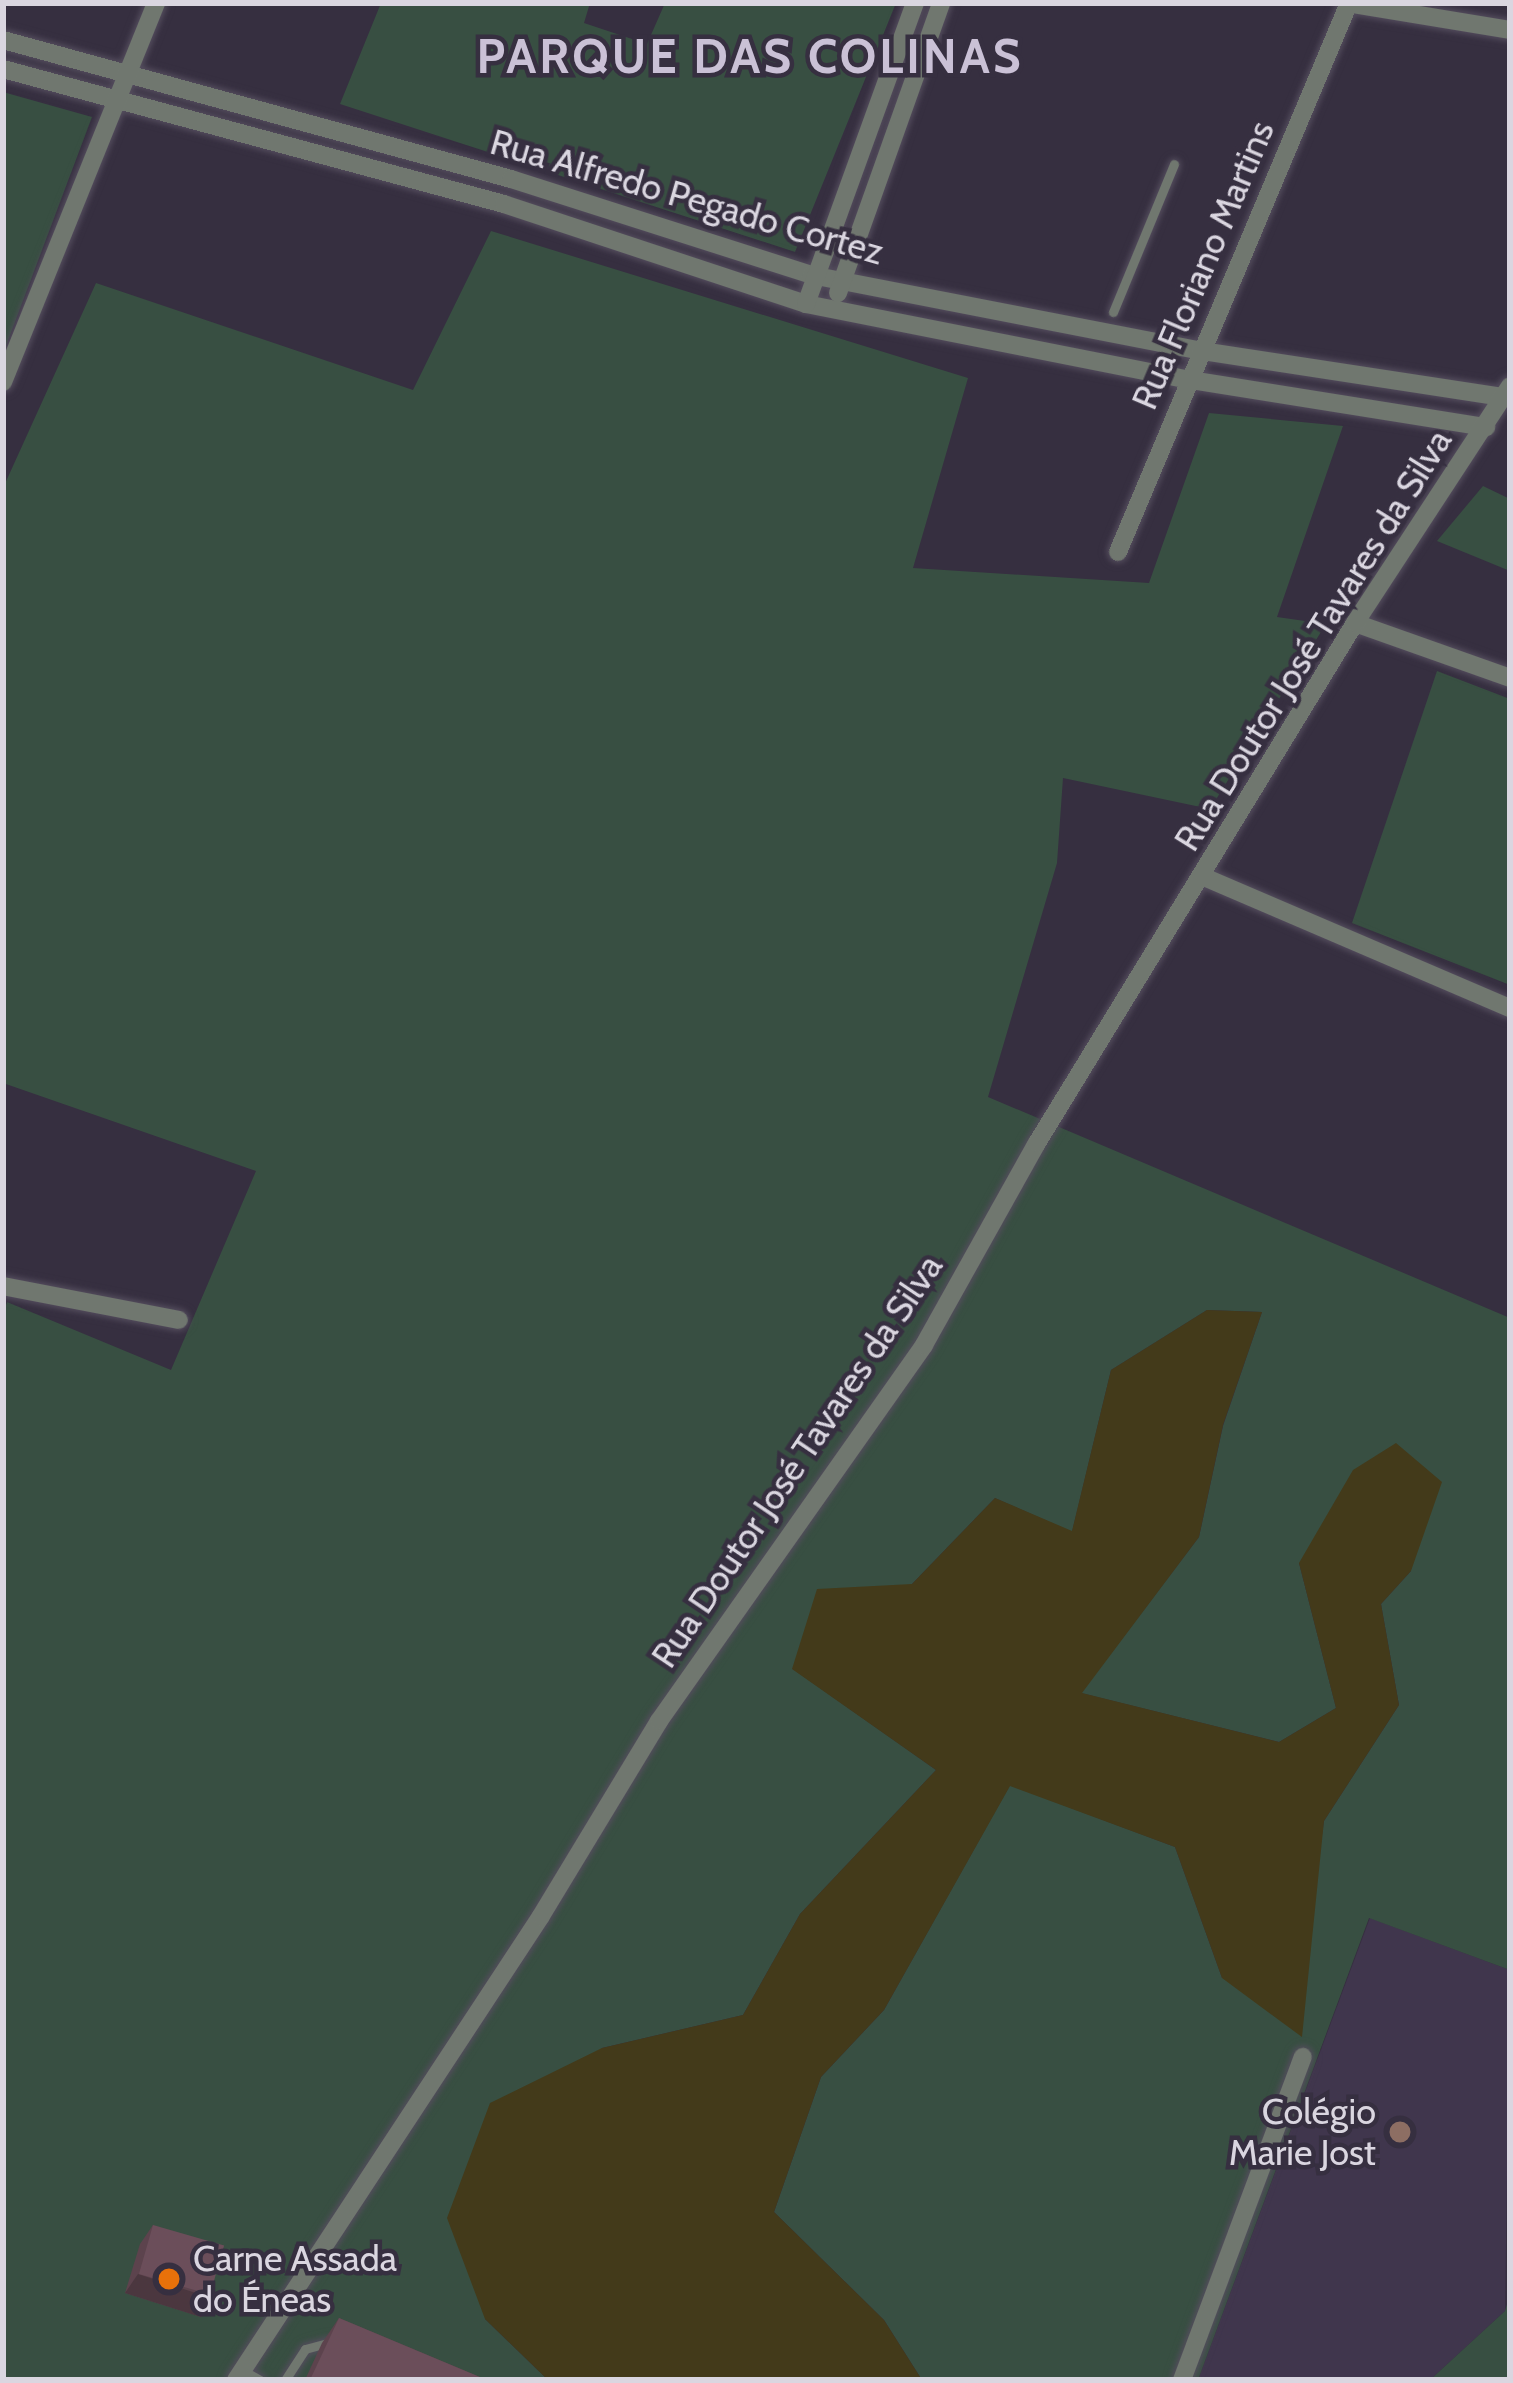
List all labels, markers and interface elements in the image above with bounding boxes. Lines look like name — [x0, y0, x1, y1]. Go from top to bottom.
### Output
district label: PARQUE DAS COLINAS — [476, 28, 1024, 86]
street label: Rua Floriano Martins — [1123, 114, 1283, 416]
street label: Rua Alfredo Pegado Cortez — [485, 120, 889, 274]
street label: Rua Doutor José Tavares da Silva — [1165, 421, 1461, 859]
street label: Rua Doutor José Tavares da Silva — [642, 1246, 952, 1676]
place label: Colégio Marie Jost — [1229, 2089, 1376, 2174]
marker: Colégio Marie Jost — [1387, 2119, 1413, 2145]
place label: Carne Assada do Éneas — [193, 2236, 397, 2321]
marker: Carne Assada do Éneas — [156, 2266, 182, 2292]

